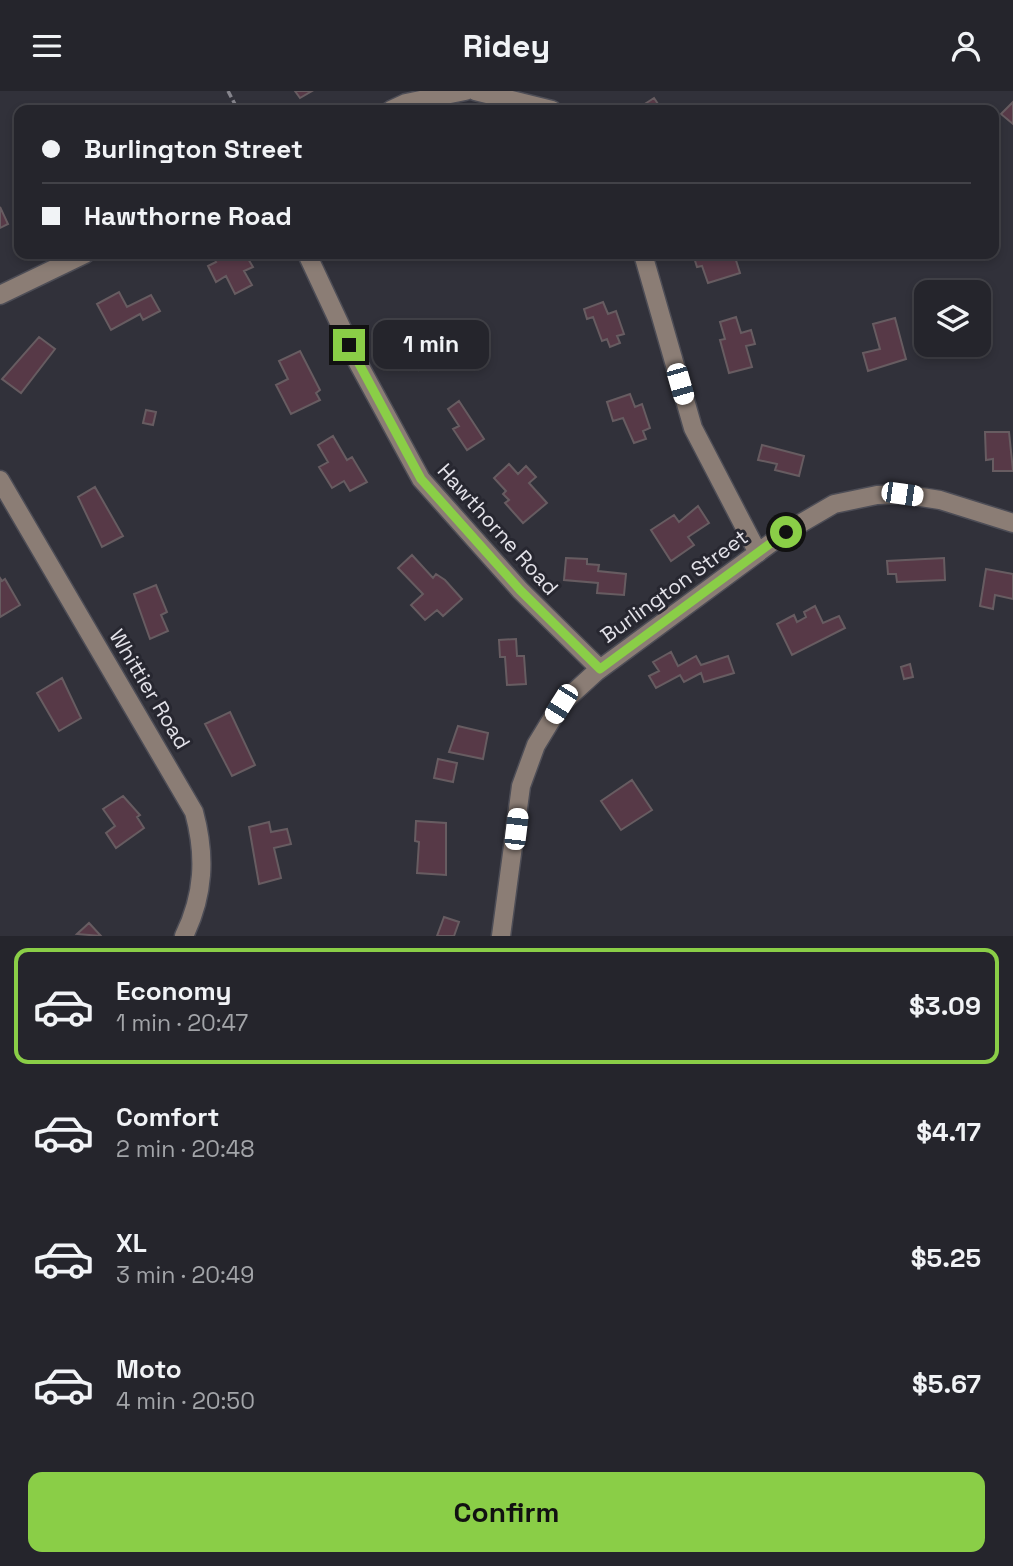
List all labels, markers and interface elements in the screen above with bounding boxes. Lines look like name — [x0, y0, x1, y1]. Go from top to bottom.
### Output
text: Ridey — [463, 26, 550, 66]
icon: menu — [28, 27, 66, 65]
icon: person — [947, 27, 985, 65]
text: Burlington Street — [84, 132, 303, 166]
text: Hawthorne Road — [84, 199, 292, 233]
map controls — [914, 280, 991, 357]
button: layers — [914, 280, 991, 357]
callout: 1 min — [374, 321, 489, 369]
route end — [333, 329, 365, 361]
text: 1 min — [403, 329, 459, 359]
car — [665, 361, 696, 407]
street label: Hawthorne Road — [432, 457, 564, 601]
car — [880, 481, 925, 507]
route start — [770, 516, 802, 548]
street label: Burlington Street — [595, 523, 753, 649]
street label: Whittier Road — [104, 624, 196, 754]
car — [541, 681, 582, 727]
car — [504, 807, 529, 851]
text: Economy — [116, 974, 232, 1008]
icon: car — [32, 975, 95, 1038]
text: $3.09 — [909, 989, 981, 1023]
text: 1 min · 20:47 — [116, 1008, 248, 1038]
text: Comfort — [116, 1100, 219, 1134]
icon: car — [32, 1101, 95, 1164]
text: $4.17 — [916, 1115, 981, 1149]
text: 2 min · 20:48 — [116, 1134, 255, 1164]
text: XL — [116, 1226, 147, 1260]
icon: car — [32, 1227, 95, 1290]
text: $5.25 — [911, 1241, 981, 1275]
text: 3 min · 20:49 — [116, 1260, 254, 1290]
text: Moto — [116, 1352, 182, 1386]
icon: car — [32, 1353, 95, 1416]
text: $5.67 — [912, 1367, 981, 1401]
text: 4 min · 20:50 — [116, 1386, 255, 1416]
button: Confirm — [28, 1472, 985, 1552]

